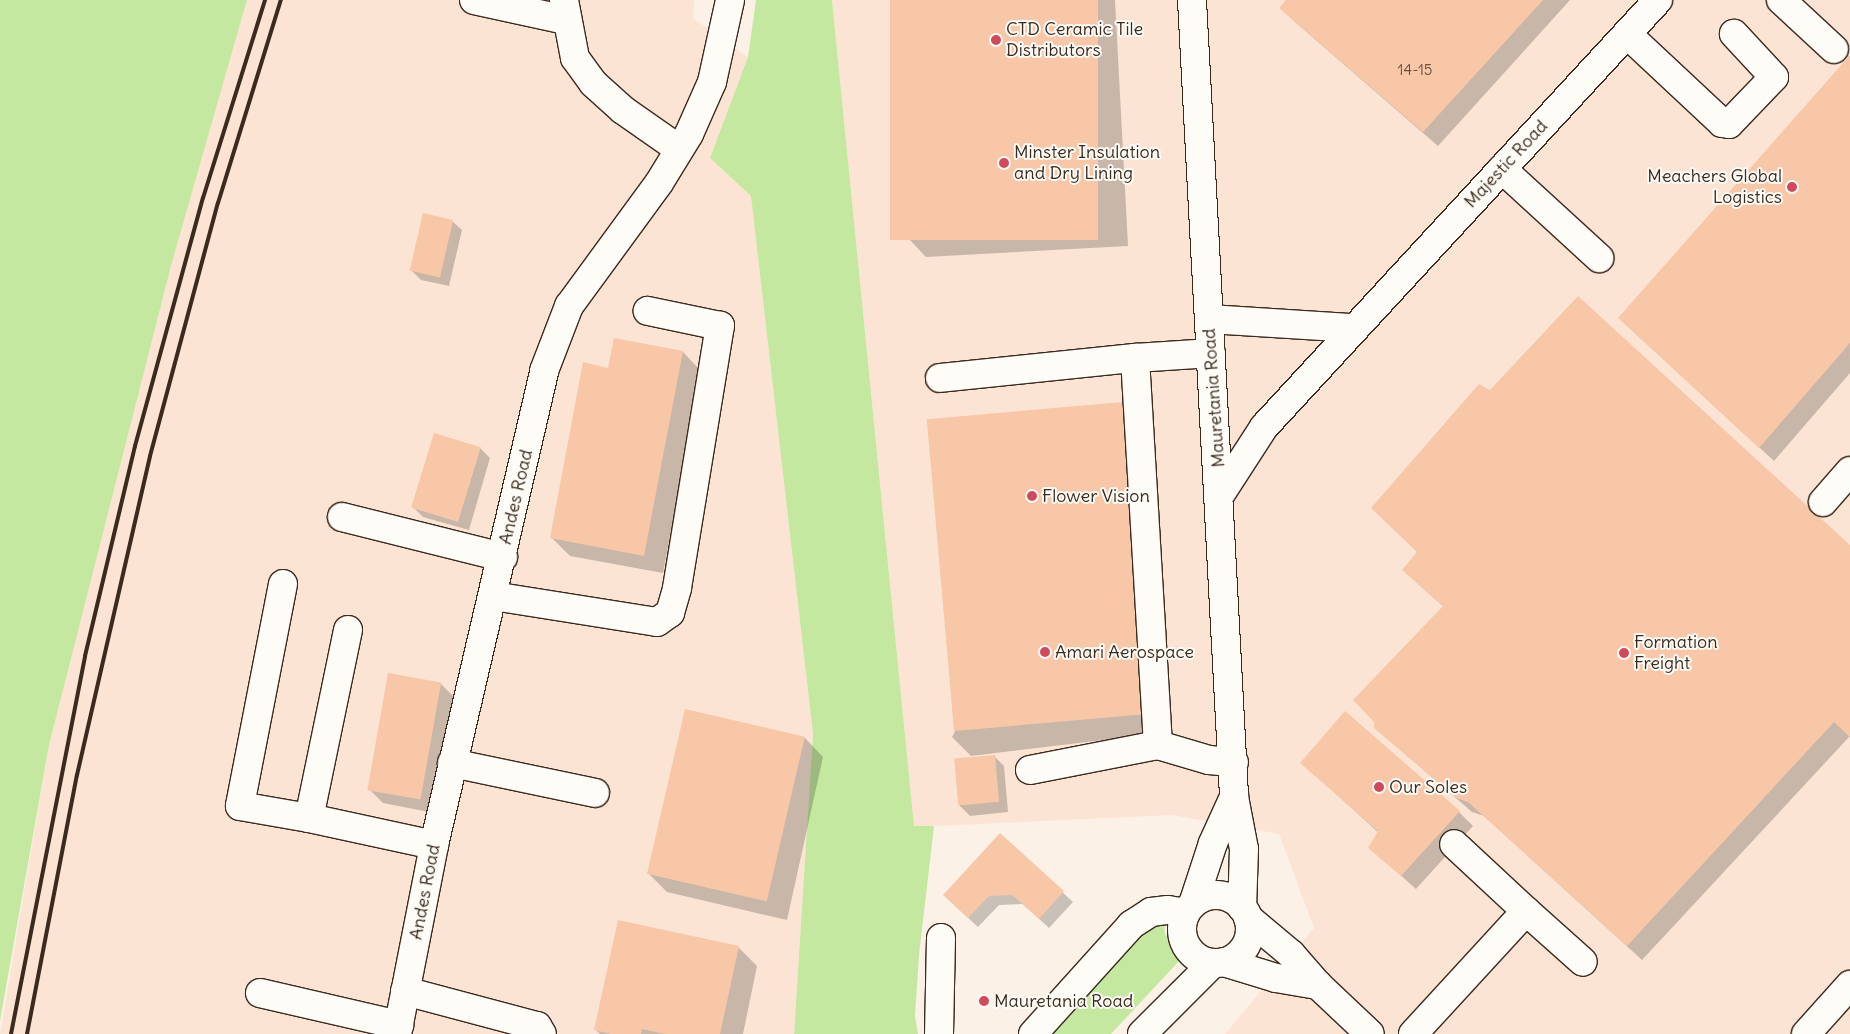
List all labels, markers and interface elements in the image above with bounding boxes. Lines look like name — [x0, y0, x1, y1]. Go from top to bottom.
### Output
place label: CTD Ceramic Tile Distributors — [1006, 19, 1143, 62]
marker: CTD Ceramic Tile Distributors — [990, 34, 1002, 46]
house number: 14-15 — [1398, 61, 1432, 79]
street label: Majestic Road — [1460, 116, 1552, 212]
place label: Minster Insulation and Dry Lining — [1014, 142, 1160, 184]
marker: Minster Insulation and Dry Lining — [998, 157, 1010, 169]
place label: Meachers Global Logistics — [1647, 166, 1782, 208]
marker: Meachers Global Logistics — [1786, 181, 1798, 193]
street label: Mauretania Road — [1198, 328, 1230, 468]
street label: Andes Road — [495, 447, 537, 547]
place label: Flower Vision — [1042, 485, 1150, 507]
marker: Flower Vision — [1026, 490, 1038, 502]
place label: Formation Freight — [1634, 632, 1718, 674]
place label: Amari Aerospace — [1055, 641, 1194, 663]
marker: Amari Aerospace — [1039, 646, 1051, 658]
marker: Formation Freight — [1618, 647, 1630, 659]
place label: Our Soles — [1389, 776, 1467, 798]
marker: Our Soles — [1373, 781, 1385, 793]
street label: Andes Road — [405, 842, 445, 942]
place label: Mauretania Road — [994, 990, 1133, 1012]
marker: Mauretania Road — [978, 995, 990, 1007]

